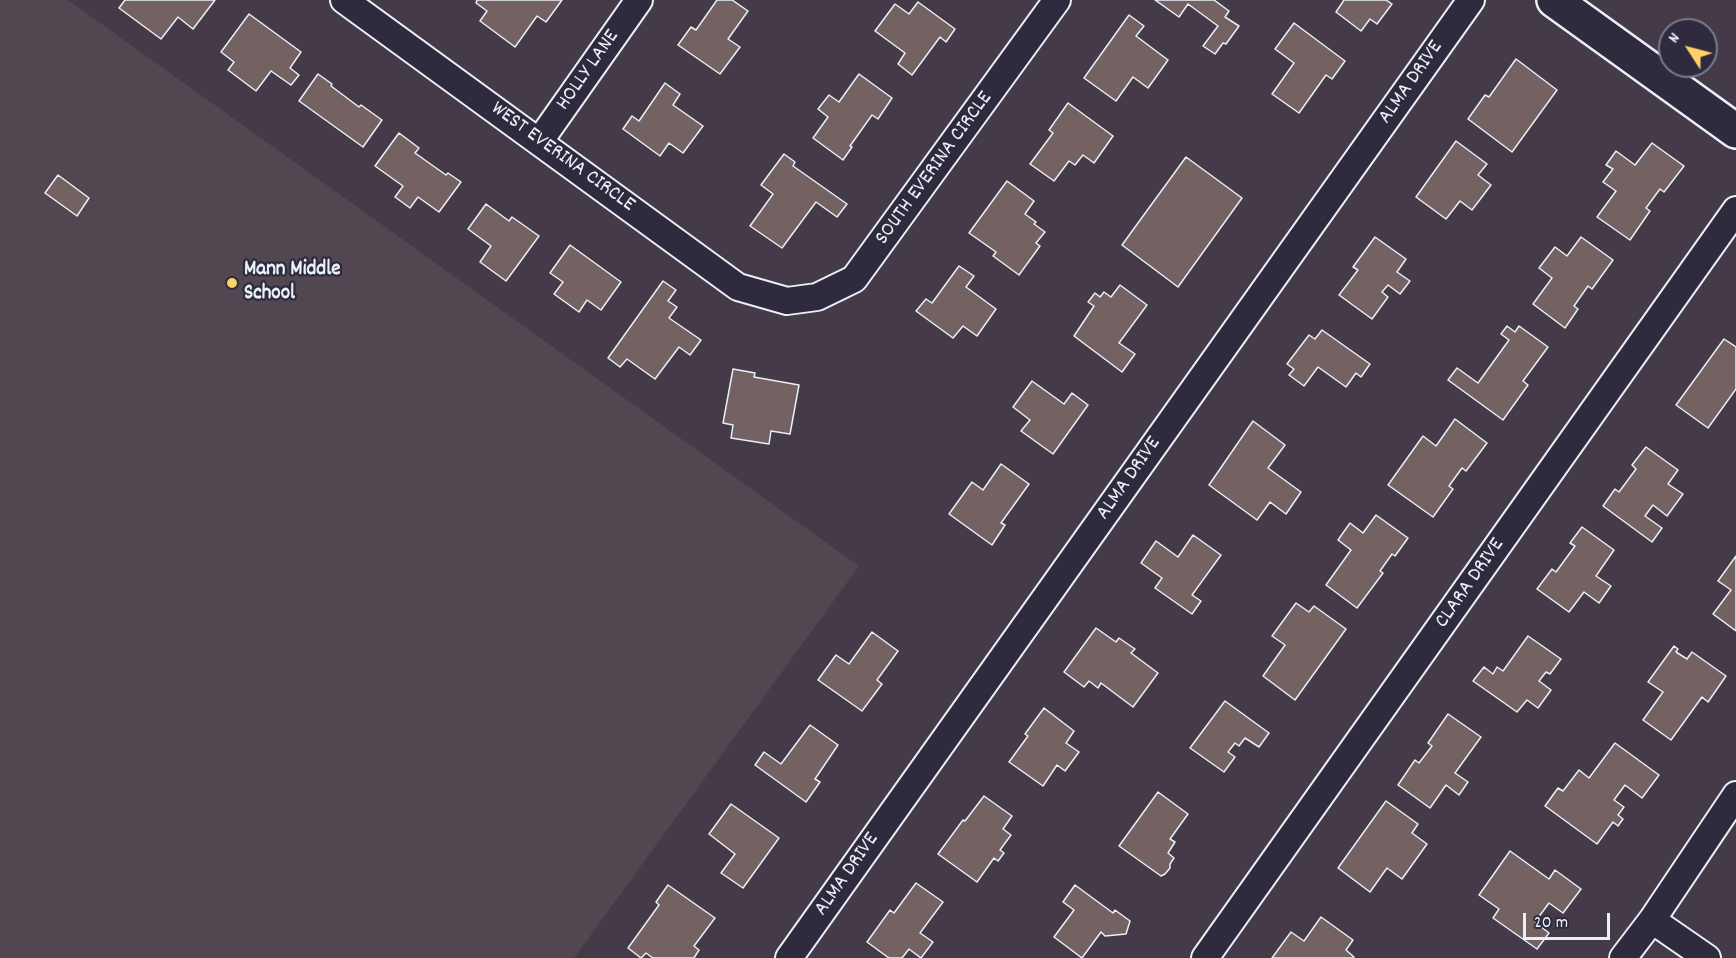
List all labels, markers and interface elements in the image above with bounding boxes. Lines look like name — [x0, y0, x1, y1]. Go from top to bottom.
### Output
north arrow — [1658, 18, 1718, 78]
street label: HOLLY LANE — [552, 26, 626, 116]
text: N — [1663, 28, 1686, 48]
street label: ALMA DRIVE — [1374, 37, 1450, 129]
street label: SOUTH EVERINA CIRCLE — [871, 87, 999, 251]
street label: WEST EVERINA CIRCLE — [485, 97, 639, 219]
place label: Mann Middle School — [244, 258, 340, 308]
marker: Mann Middle School — [225, 276, 239, 290]
street label: ALMA DRIVE — [1092, 433, 1168, 525]
street label: CLARA DRIVE — [1431, 534, 1511, 634]
street label: ALMA DRIVE — [810, 829, 886, 921]
scale bar — [1526, 901, 1613, 939]
text: 20 m — [1534, 911, 1568, 936]

